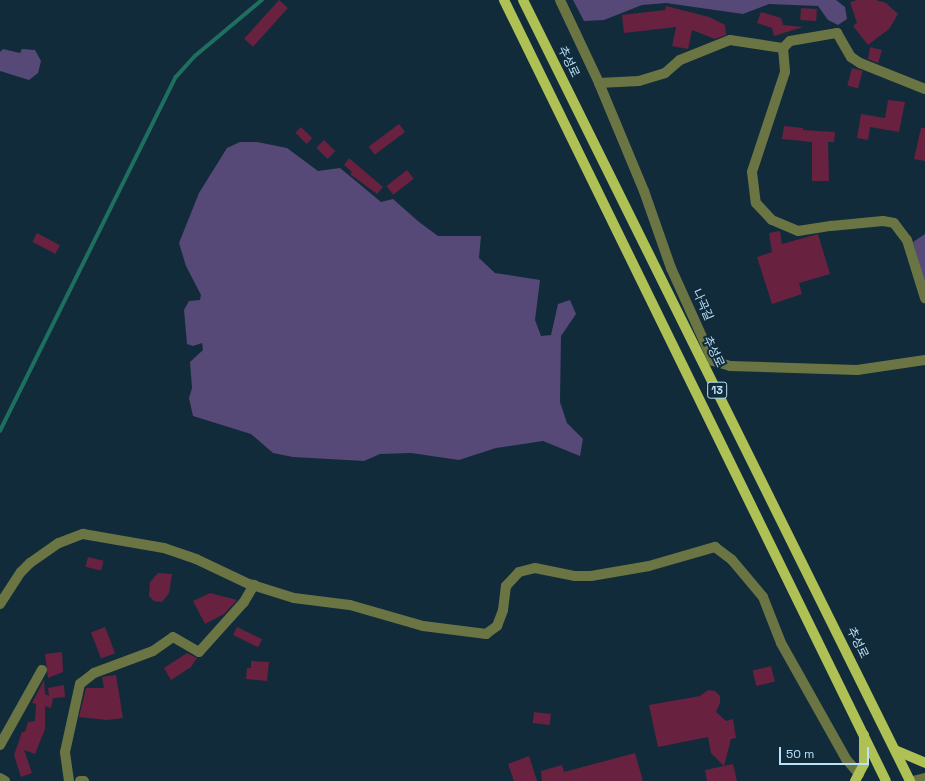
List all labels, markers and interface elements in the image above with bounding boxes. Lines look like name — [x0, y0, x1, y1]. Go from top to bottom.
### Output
street label: 추성로 — [554, 44, 582, 80]
street label: 나곡길 — [689, 287, 715, 323]
street label: 추성로 — [699, 334, 727, 370]
road number: 13 — [707, 381, 727, 399]
street label: 추성로 — [843, 625, 871, 661]
scale bar — [781, 739, 871, 765]
text: 50 m — [786, 746, 814, 762]

